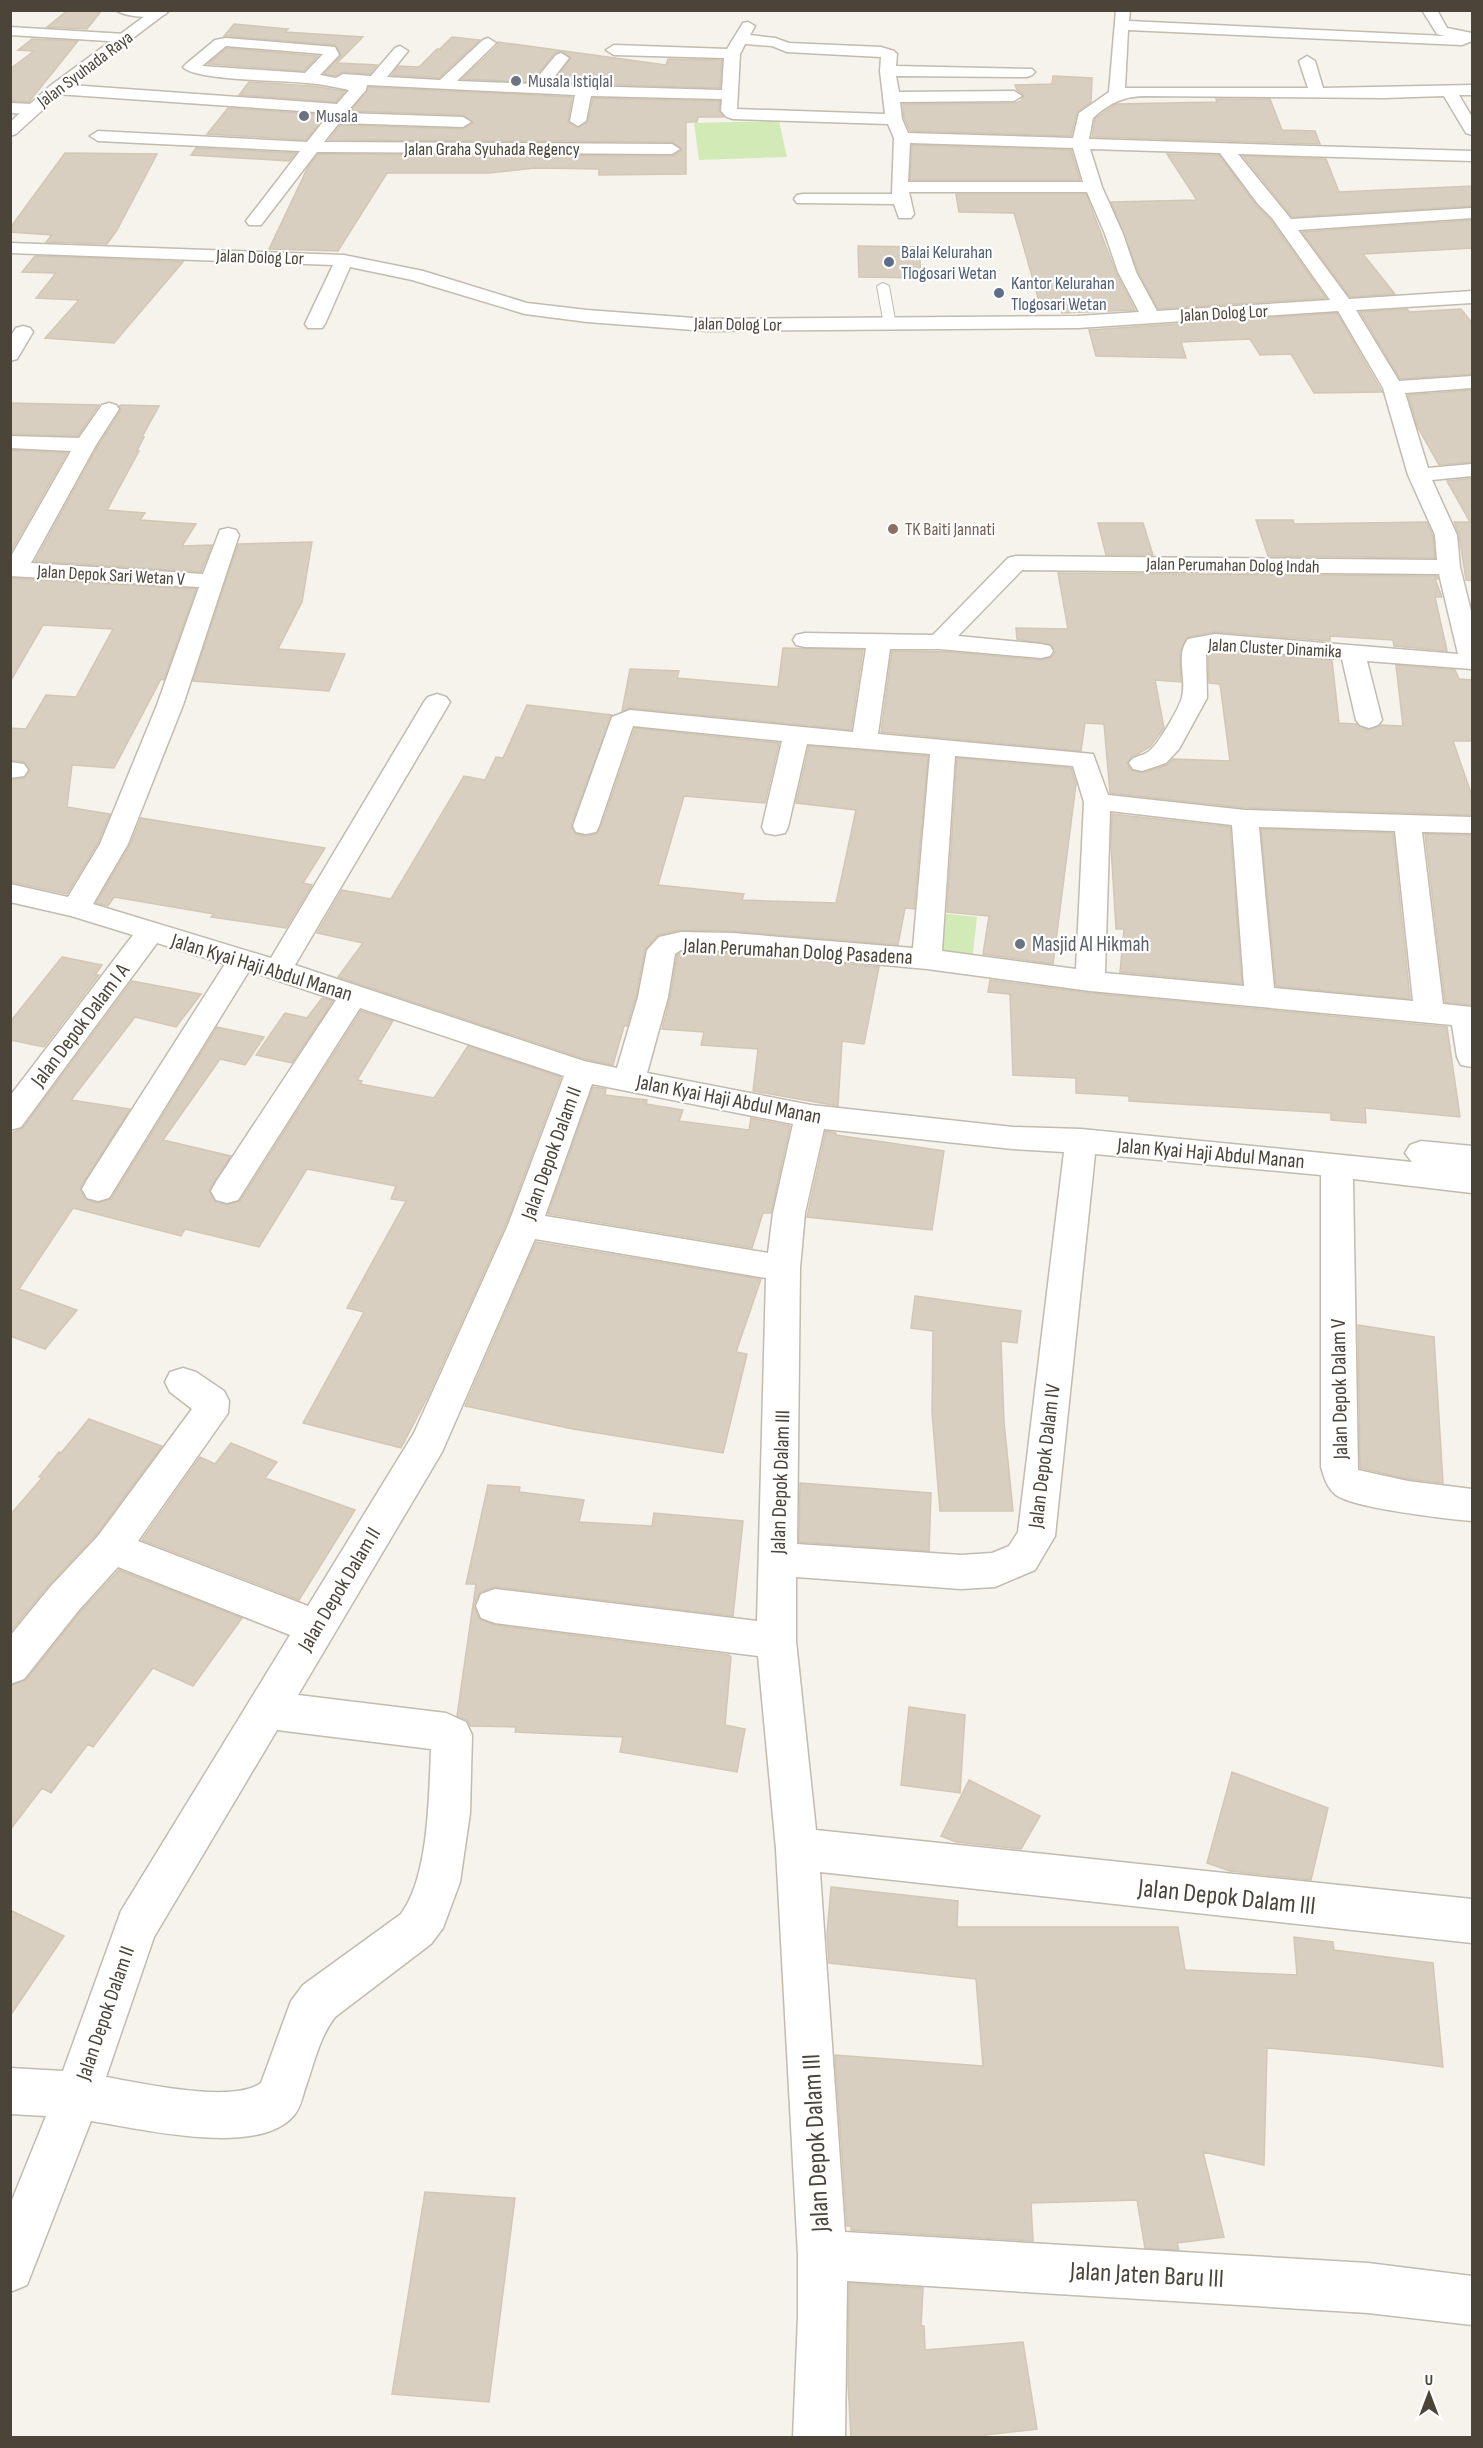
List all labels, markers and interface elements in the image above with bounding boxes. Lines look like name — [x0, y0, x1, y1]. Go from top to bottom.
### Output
street label: Jalan Syuhada Raya — [33, 27, 137, 113]
place label: Musala Istiqlal — [528, 71, 613, 92]
marker: Musala Istiqlal — [509, 74, 523, 88]
place label: Musala — [316, 106, 358, 127]
marker: Musala — [297, 109, 311, 123]
street label: Jalan Graha Syuhada Regency — [403, 139, 580, 160]
place label: Balai Kelurahan Tlogosari Wetan — [901, 242, 997, 284]
street label: Jalan Dolog Lor — [215, 245, 304, 270]
marker: Balai Kelurahan Tlogosari Wetan — [882, 255, 896, 269]
place label: Kantor Kelurahan Tlogosari Wetan — [1011, 273, 1115, 315]
marker: Kantor Kelurahan Tlogosari Wetan — [992, 286, 1006, 300]
street label: Jalan Dolog Lor — [1179, 301, 1268, 326]
street label: Jalan Dolog Lor — [693, 313, 782, 336]
place label: TK Baiti Jannati — [905, 519, 995, 540]
marker: TK Baiti Jannati — [886, 522, 900, 536]
street label: Jalan Perumahan Dolog Indah — [1145, 553, 1320, 578]
street label: Jalan Depok Sari Wetan V — [36, 561, 185, 590]
street label: Jalan Cluster Dinamika — [1207, 634, 1342, 662]
street label: Jalan Kyai Haji Abdul Manan — [167, 928, 355, 1007]
place label: Masjid Al Hikmah — [1032, 932, 1150, 957]
street label: Jalan Perumahan Dolog Pasadena — [682, 933, 913, 970]
marker: Masjid Al Hikmah — [1013, 937, 1027, 951]
street label: Jalan Depok Dalam I A — [25, 958, 135, 1093]
street label: Jalan Kyai Haji Abdul Manan — [633, 1069, 824, 1130]
street label: Jalan Depok Dalam II — [515, 1083, 587, 1224]
street label: Jalan Kyai Haji Abdul Manan — [1115, 1133, 1306, 1174]
street label: Jalan Depok Dalam V — [1326, 1318, 1353, 1461]
street label: Jalan Depok Dalam IV — [1023, 1382, 1066, 1531]
street label: Jalan Depok Dalam III — [765, 1410, 796, 1555]
street label: Jalan Depok Dalam II — [292, 1523, 386, 1656]
street label: Jalan Depok Dalam III — [1136, 1873, 1317, 1922]
street label: Jalan Depok Dalam II — [71, 1943, 140, 2084]
street label: Jalan Depok Dalam III — [796, 2053, 837, 2234]
street label: Jalan Jaten Baru III — [1068, 2256, 1225, 2295]
north arrow — [1399, 2364, 1459, 2424]
text: U — [1425, 2371, 1433, 2390]

